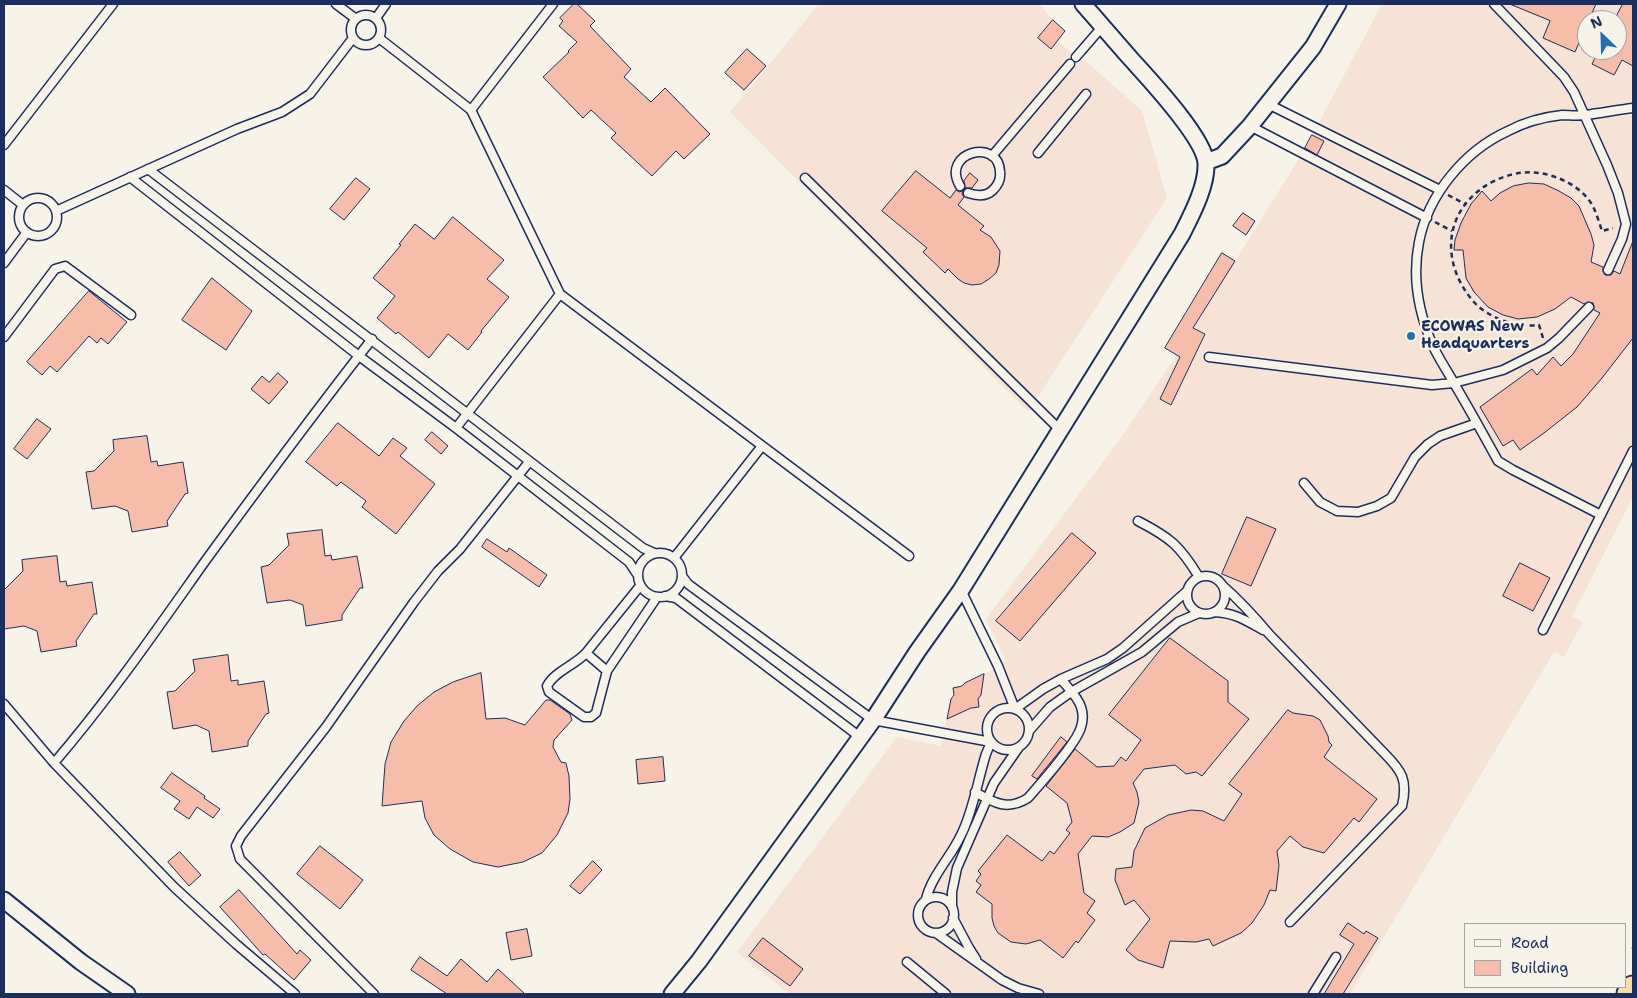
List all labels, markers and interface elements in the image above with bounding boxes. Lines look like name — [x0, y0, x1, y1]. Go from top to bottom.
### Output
north arrow — [1577, 10, 1627, 60]
text: N — [1588, 12, 1605, 33]
place label: ECOWAS New Headquarters — [1421, 318, 1530, 353]
marker: ECOWAS New Headquarters — [1405, 330, 1417, 342]
legend — [1464, 923, 1627, 988]
text: Road — [1511, 933, 1549, 953]
text: Building — [1511, 958, 1568, 978]

